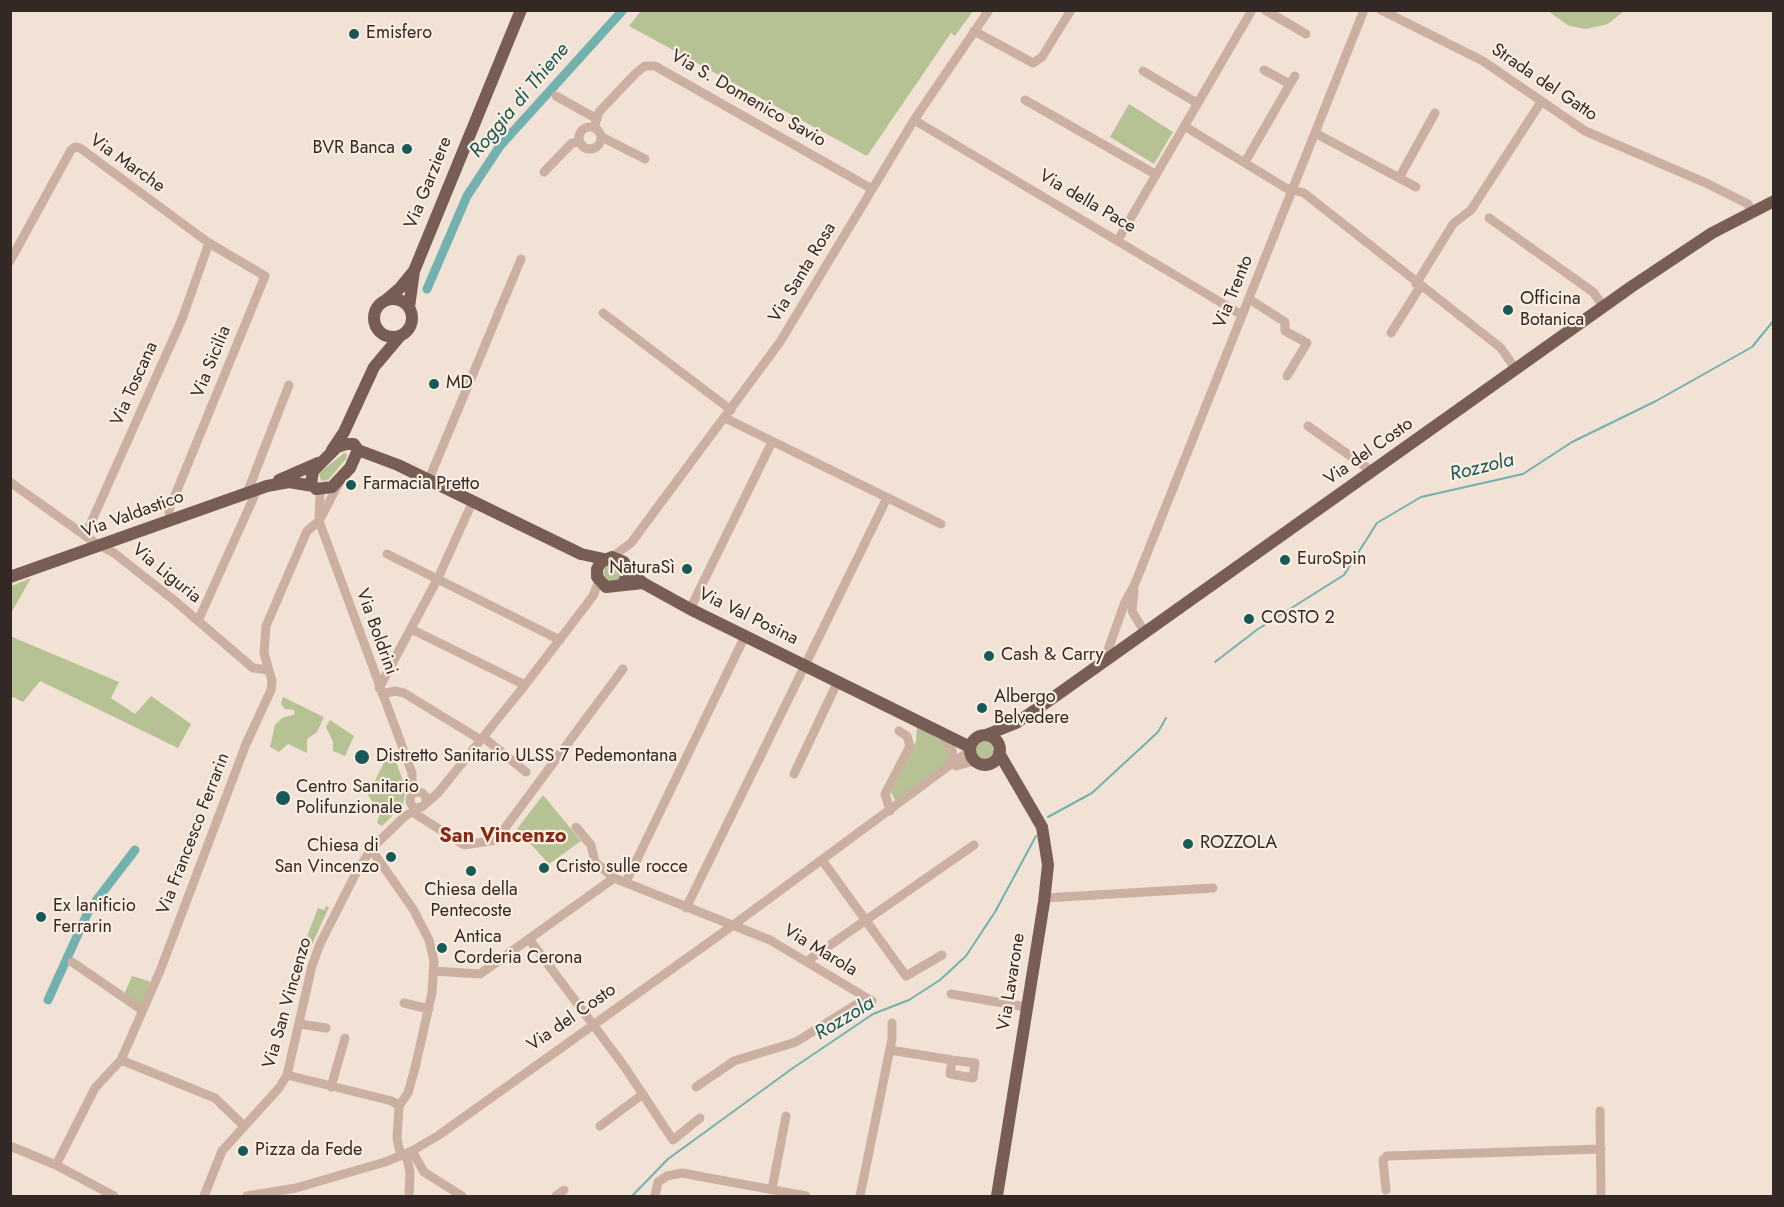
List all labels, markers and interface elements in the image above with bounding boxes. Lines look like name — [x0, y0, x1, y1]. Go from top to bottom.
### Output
place label: Emisfero — [366, 23, 432, 45]
marker: Emisfero — [347, 27, 361, 41]
water label: Roggia di Thiene — [465, 39, 575, 163]
street label: Strada del Gatto — [1487, 40, 1601, 126]
street label: Via S. Domenico Savio — [667, 46, 829, 152]
street label: Via Marche — [85, 130, 169, 198]
street label: Via Garziere — [401, 134, 457, 232]
place label: BVR Banca — [312, 138, 395, 160]
marker: BVR Banca — [400, 142, 414, 156]
street label: Via della Pace — [1035, 166, 1139, 238]
street label: Via Santa Rosa — [765, 219, 841, 327]
street label: Via Trento — [1210, 253, 1258, 331]
place label: Officina Botanica — [1520, 289, 1584, 332]
marker: Officina Botanica — [1501, 303, 1515, 317]
street label: Via Sicilia — [188, 323, 236, 401]
street label: Via Toscana — [107, 339, 163, 429]
place label: MD — [446, 373, 473, 395]
marker: MD — [427, 377, 441, 391]
street label: Via del Costo — [1321, 414, 1417, 490]
water label: Rozzola — [1447, 448, 1517, 488]
place label: Farmacia Pretto — [363, 474, 479, 496]
marker: Farmacia Pretto — [344, 478, 358, 492]
street label: Via Valdastico — [79, 487, 187, 543]
street label: Via Liguria — [127, 540, 205, 608]
place label: EuroSpin — [1297, 549, 1366, 571]
marker: EuroSpin — [1278, 553, 1292, 567]
place label: NaturaSì — [609, 558, 675, 580]
marker: NaturaSì — [680, 562, 694, 576]
street label: Via Val Posina — [695, 584, 801, 650]
street label: Via Boldrini — [350, 586, 402, 678]
place label: COSTO 2 — [1261, 608, 1335, 630]
marker: COSTO 2 — [1242, 612, 1256, 626]
place label: Cash & Carry — [1001, 645, 1103, 667]
marker: Cash & Carry — [982, 649, 996, 663]
place label: Albergo Belvedere — [994, 687, 1069, 730]
marker: Albergo Belvedere — [975, 701, 989, 715]
place label: Distretto Sanitario ULSS 7 Pedemontana — [376, 746, 677, 768]
marker: Distretto Sanitario ULSS 7 Pedemontana — [353, 748, 371, 766]
street label: Via Francesco Ferrarin — [153, 750, 235, 918]
place label: Centro Sanitario Polifunzionale — [296, 777, 419, 820]
marker: Centro Sanitario Polifunzionale — [274, 789, 292, 807]
district label: San Vincenzo — [439, 825, 567, 849]
place label: ROZZOLA — [1200, 833, 1277, 855]
place label: Chiesa di San Vincenzo — [274, 836, 379, 878]
marker: ROZZOLA — [1181, 837, 1195, 851]
marker: Chiesa di San Vincenzo — [384, 850, 398, 864]
place label: Cristo sulle rocce — [556, 857, 688, 879]
marker: Cristo sulle rocce — [537, 861, 551, 875]
marker: Chiesa della Pentecoste — [464, 864, 478, 878]
place label: Chiesa della Pentecoste — [424, 880, 518, 922]
place label: Ex lanificio Ferrarin — [53, 896, 136, 938]
marker: Ex lanificio Ferrarin — [34, 910, 48, 924]
street label: Via Marola — [779, 921, 861, 981]
place label: Antica Corderia Cerona — [454, 927, 582, 970]
street label: Via Lavarone — [994, 932, 1030, 1032]
street label: Via San Vincenzo — [259, 935, 317, 1071]
marker: Antica Corderia Cerona — [435, 941, 449, 955]
street label: Via del Costo — [524, 980, 620, 1056]
water label: Rozzola — [811, 992, 879, 1046]
place label: Pizza da Fede — [255, 1140, 362, 1162]
marker: Pizza da Fede — [236, 1144, 250, 1158]

